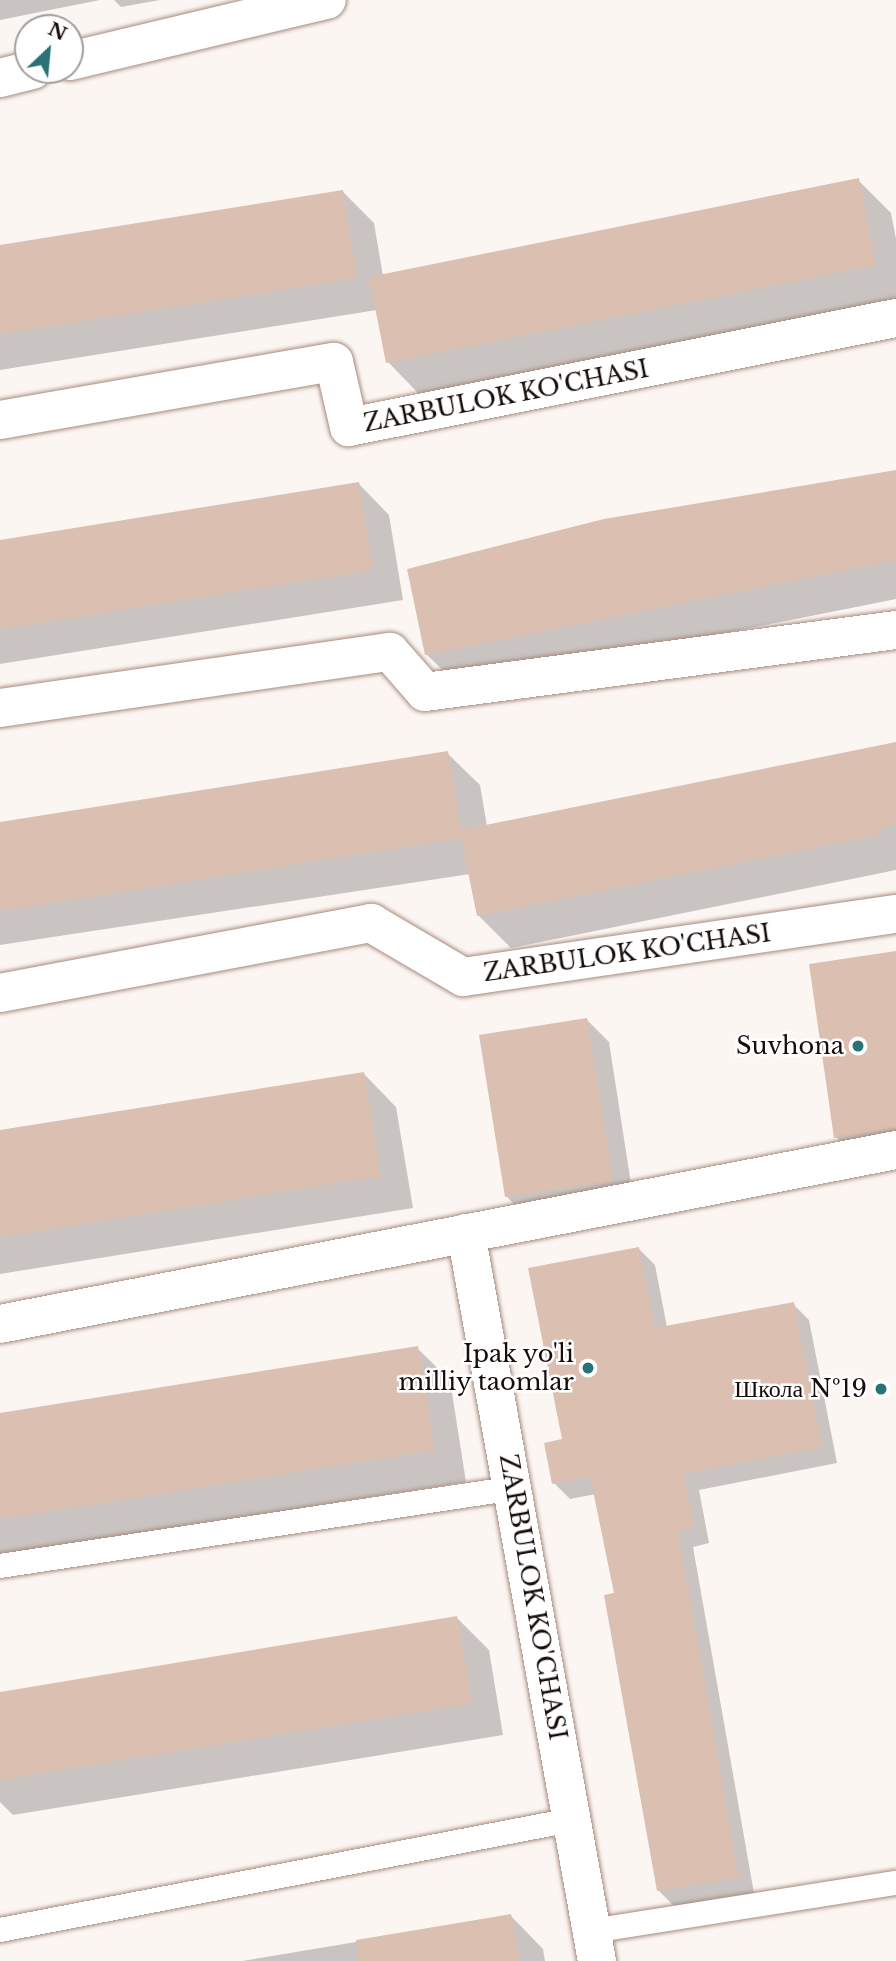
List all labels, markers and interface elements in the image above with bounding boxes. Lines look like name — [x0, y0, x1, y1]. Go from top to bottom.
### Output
north arrow — [14, 14, 84, 84]
text: N — [44, 17, 71, 46]
street label: ZARBULOK KO'CHASI — [361, 354, 651, 438]
street label: ZARBULOK KO'CHASI — [481, 919, 773, 987]
place label: Suvhona — [736, 1032, 844, 1060]
marker: Suvhona — [850, 1038, 866, 1054]
place label: Ipak yo'li milliy taomlar — [398, 1340, 574, 1396]
marker: Ipak yo'li milliy taomlar — [580, 1360, 596, 1376]
place label: Школа №19 — [734, 1375, 867, 1403]
marker: Школа №19 — [873, 1381, 889, 1397]
street label: ZARBULOK KO'CHASI — [494, 1451, 572, 1743]

